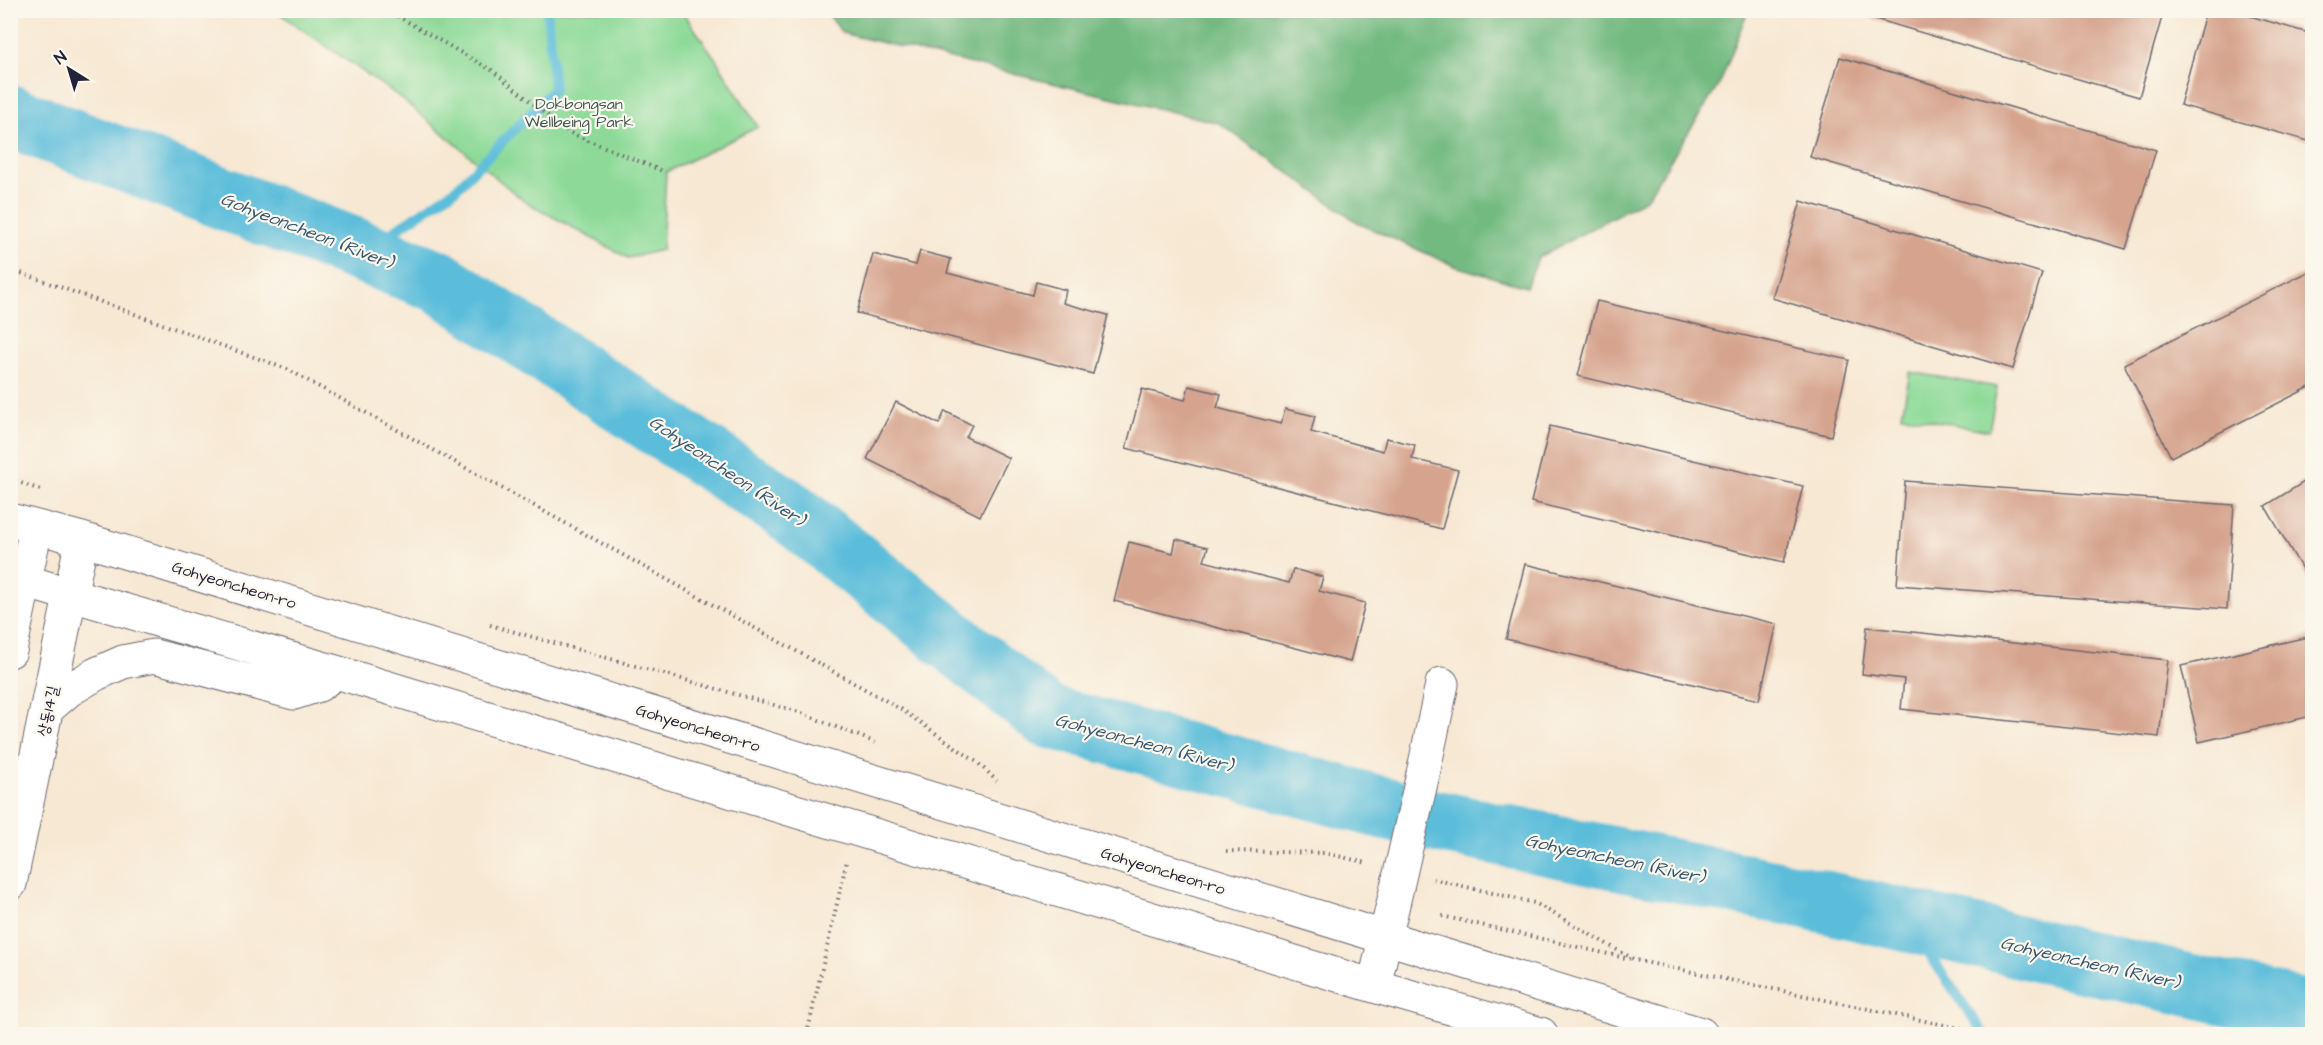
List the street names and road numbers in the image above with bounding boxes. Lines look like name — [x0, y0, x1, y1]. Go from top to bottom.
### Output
street label: Gohyeoncheon-ro — [169, 556, 299, 615]
street label: 상동14길 — [32, 683, 64, 739]
street label: Gohyeoncheon-ro — [633, 699, 763, 758]
street label: Gohyeoncheon-ro — [1098, 842, 1228, 901]

